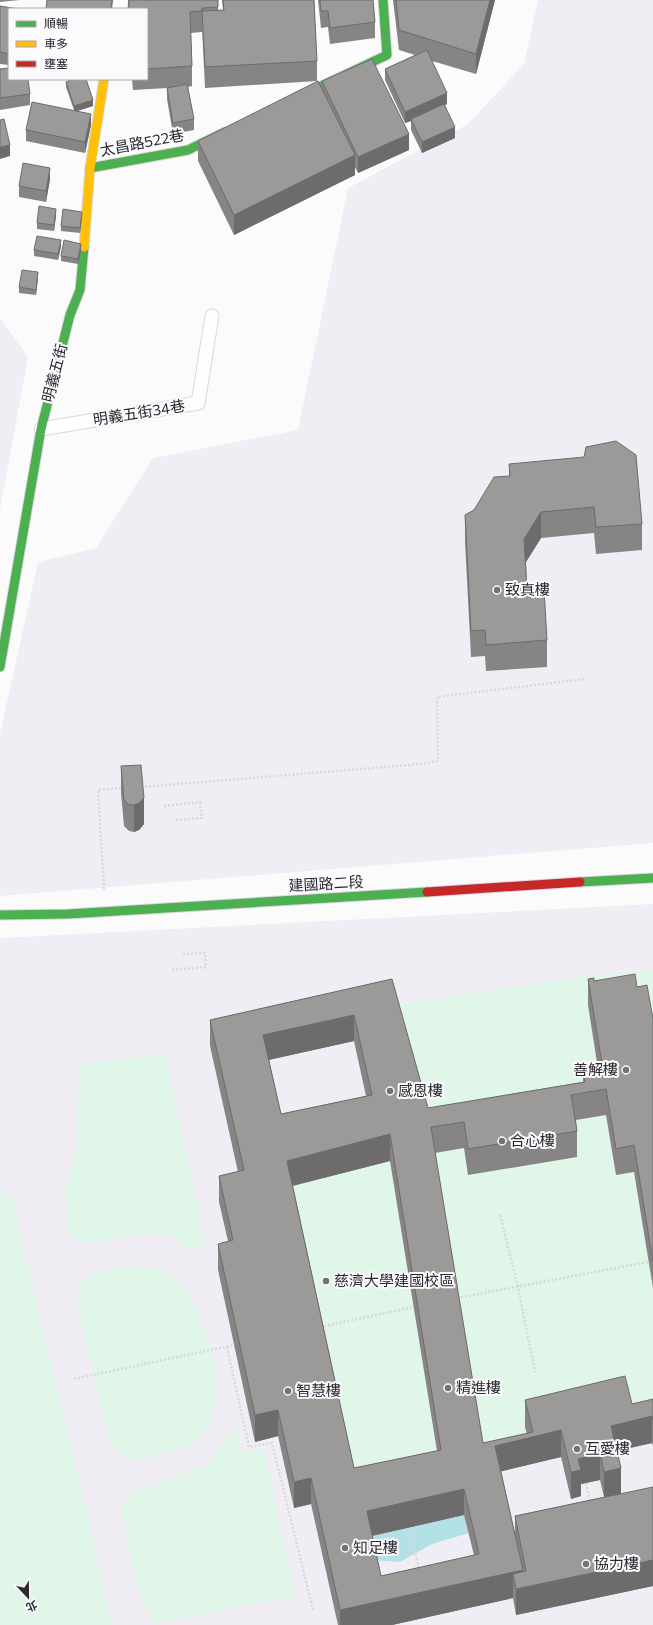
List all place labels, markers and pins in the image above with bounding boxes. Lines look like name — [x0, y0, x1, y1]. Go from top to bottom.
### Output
place label: 致真樓 — [505, 580, 550, 598]
marker: 致真樓 — [492, 585, 502, 595]
place label: 善解樓 — [573, 1060, 618, 1078]
marker: 善解樓 — [621, 1065, 631, 1075]
place label: 感恩樓 — [398, 1081, 443, 1099]
marker: 感恩樓 — [385, 1086, 395, 1096]
place label: 合心樓 — [510, 1131, 555, 1149]
marker: 合心樓 — [497, 1136, 507, 1146]
place label: 慈濟大學建國校區 — [334, 1271, 454, 1289]
marker: 慈濟大學建國校區 — [321, 1276, 331, 1286]
place label: 精進樓 — [456, 1378, 501, 1396]
place label: 智慧樓 — [296, 1381, 341, 1399]
marker: 精進樓 — [443, 1383, 453, 1393]
marker: 智慧樓 — [283, 1386, 293, 1396]
place label: 互愛樓 — [585, 1439, 630, 1457]
marker: 互愛樓 — [572, 1444, 582, 1454]
place label: 知足樓 — [353, 1538, 398, 1556]
marker: 知足樓 — [340, 1543, 350, 1553]
place label: 協力樓 — [594, 1554, 639, 1572]
marker: 協力樓 — [581, 1559, 591, 1569]

